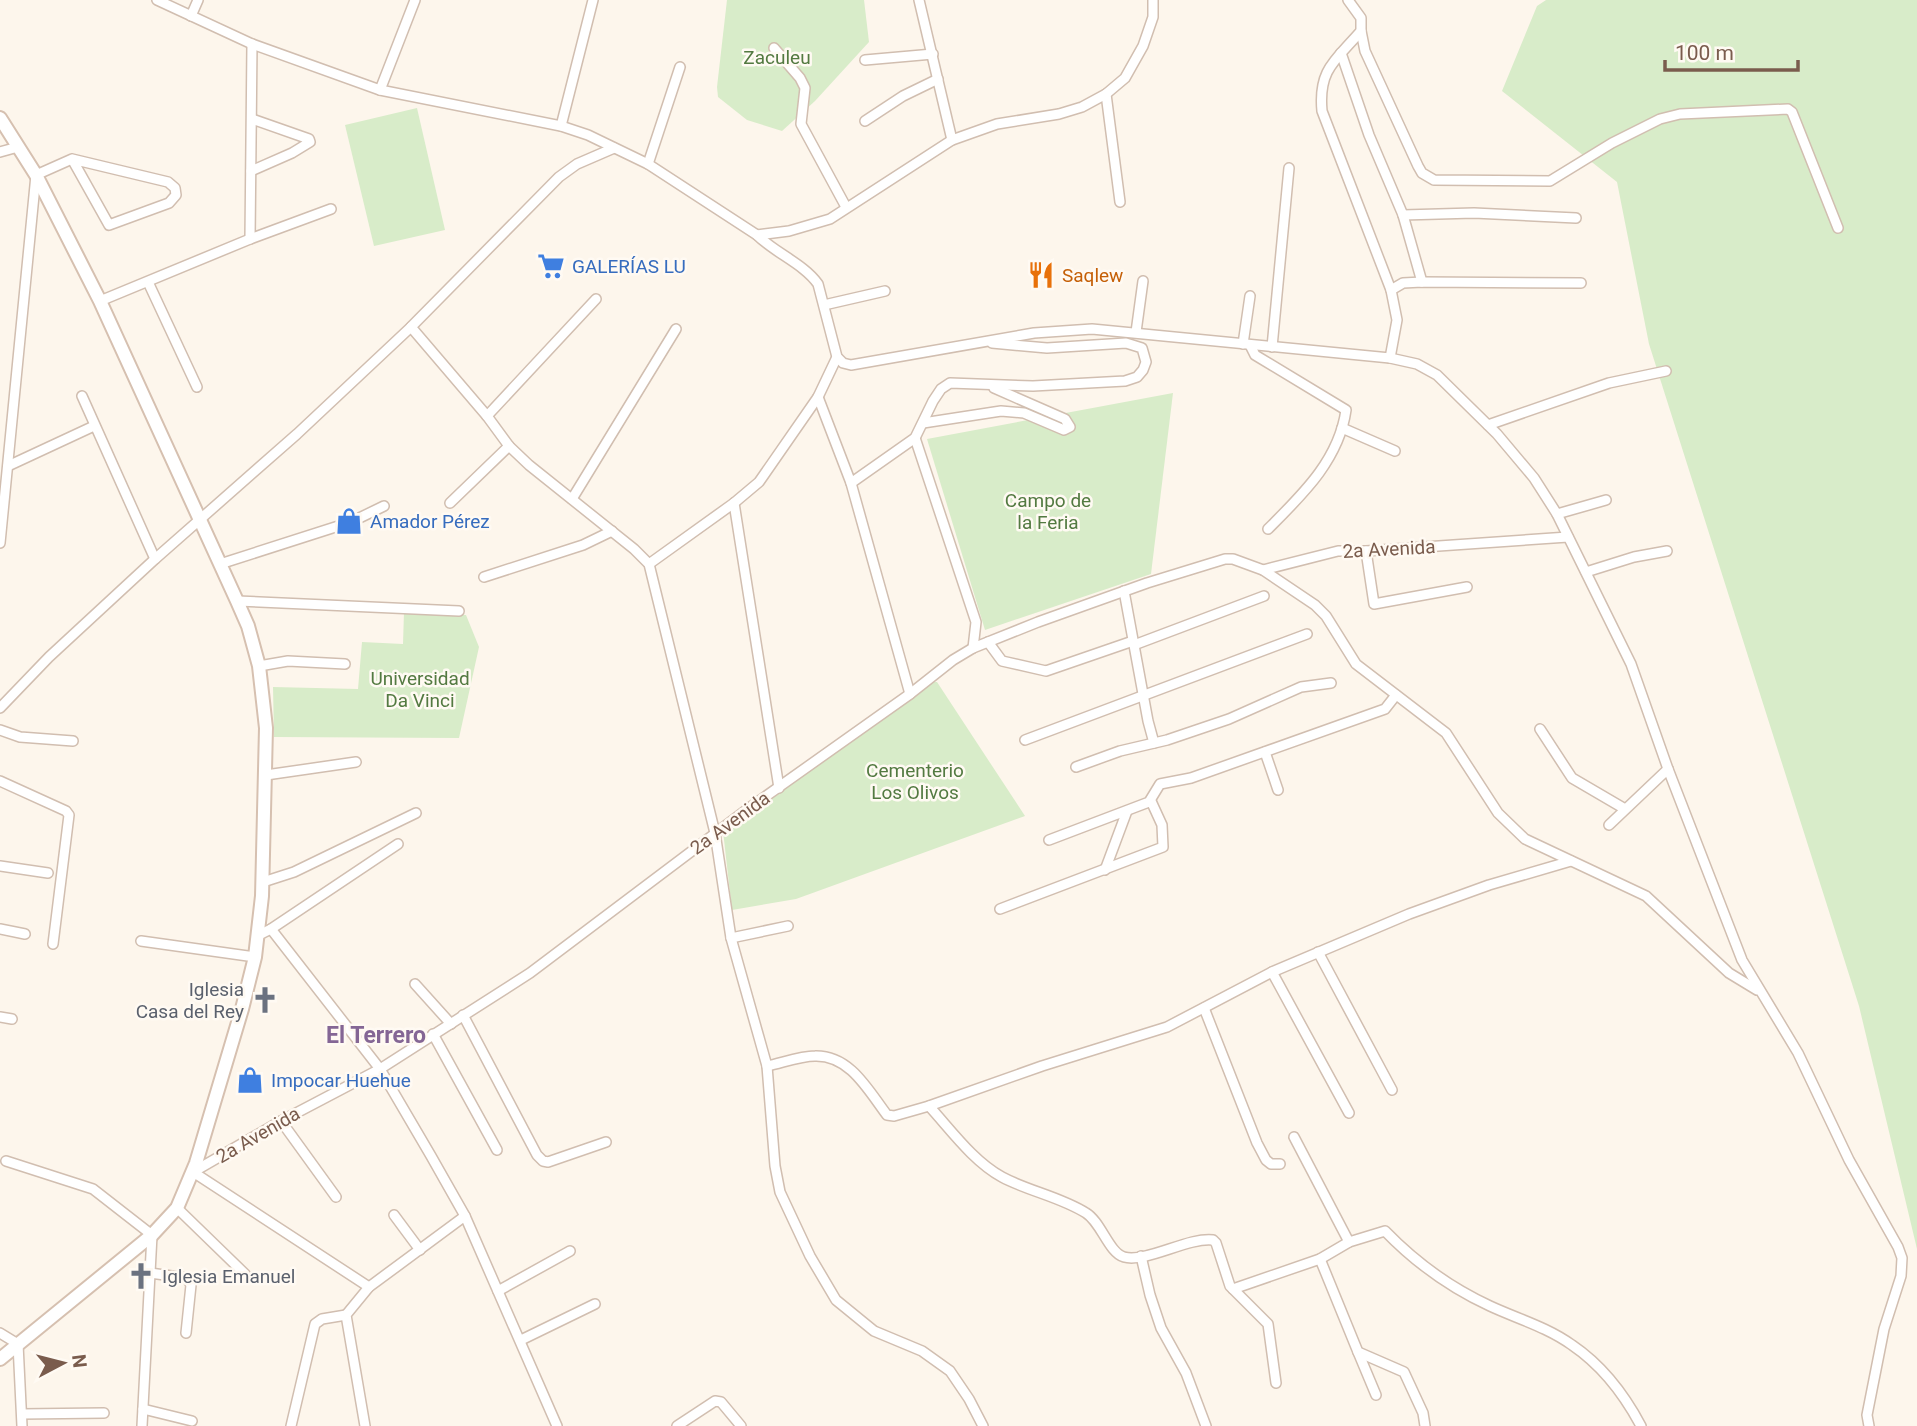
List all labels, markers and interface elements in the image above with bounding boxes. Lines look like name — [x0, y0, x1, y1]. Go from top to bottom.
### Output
scale bar — [1665, 28, 1798, 72]
text: 100 m — [1675, 41, 1734, 65]
park label: Zaculeu — [743, 46, 811, 69]
supermarket icon: GALERÍAS LU — [536, 251, 566, 281]
place label: GALERÍAS LU — [572, 255, 686, 278]
restaurant icon: Saqlew — [1026, 260, 1056, 290]
place label: Saqlew — [1062, 264, 1123, 287]
park label: Campo de la Feria — [1005, 489, 1091, 534]
shop icon: Amador Pérez — [334, 506, 364, 536]
place label: Amador Pérez — [370, 510, 490, 533]
street label: 2a Avenida — [1342, 535, 1436, 563]
park label: Universidad Da Vinci — [370, 667, 470, 712]
park label: Cementerio Los Olivos — [866, 759, 964, 804]
street label: 2a Avenida — [686, 786, 774, 860]
place label: Iglesia Casa del Rey — [136, 978, 244, 1023]
church icon: Iglesia Casa del Rey — [250, 985, 280, 1015]
district label: El Terrero — [326, 1022, 426, 1049]
shop icon: Impocar Huehue — [235, 1065, 265, 1095]
place label: Impocar Huehue — [271, 1069, 411, 1092]
street label: 2a Avenida — [212, 1102, 304, 1168]
church icon: Iglesia Emanuel — [126, 1261, 156, 1291]
place label: Iglesia Emanuel — [162, 1265, 295, 1288]
north arrow — [28, 1328, 98, 1398]
text: N — [67, 1353, 92, 1369]

